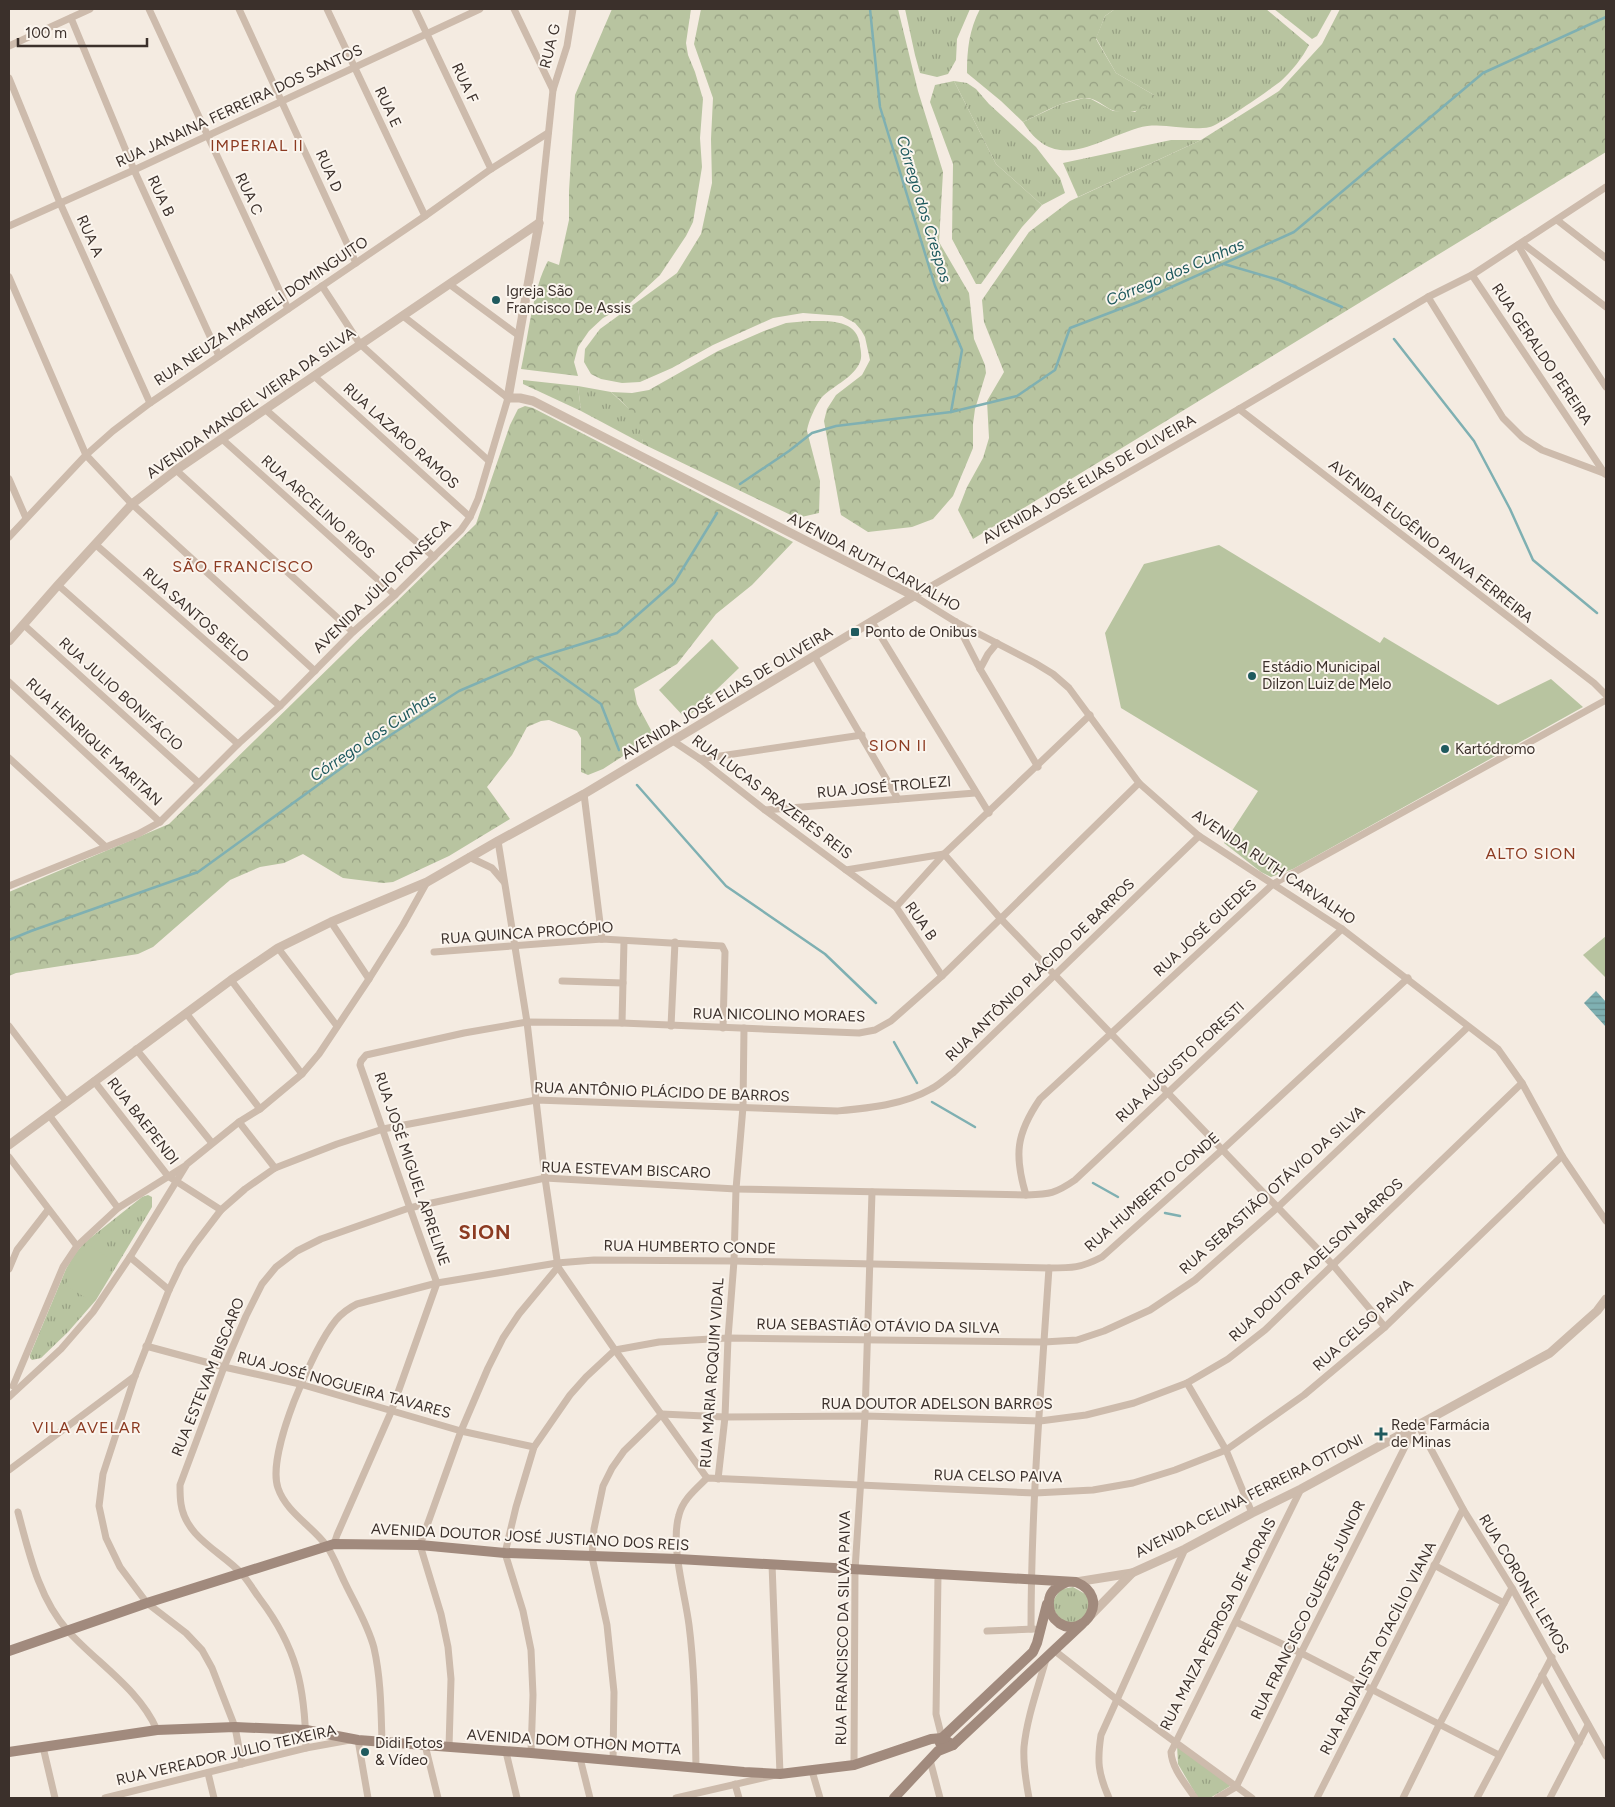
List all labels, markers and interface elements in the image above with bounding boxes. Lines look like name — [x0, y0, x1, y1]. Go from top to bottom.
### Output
scale bar — [18, 15, 146, 47]
street label: RUA G — [536, 22, 564, 70]
text: 100 m — [25, 24, 67, 42]
street label: RUA JANAINA FERREIRA DOS SANTOS — [113, 41, 365, 171]
street label: RUA F — [448, 60, 482, 106]
street label: RUA E — [371, 84, 405, 130]
water label: Córrego dos Crespos — [893, 133, 956, 285]
district label: IMPERIAL II — [210, 136, 304, 155]
street label: RUA D — [312, 147, 346, 195]
street label: RUA C — [231, 170, 267, 218]
street label: RUA B — [144, 173, 178, 219]
street label: RUA A — [73, 212, 107, 260]
street label: RUA NEUZA MAMBELI DOMINGUITO — [151, 233, 371, 389]
water label: Córrego dos Cunhas — [1103, 234, 1248, 310]
street label: RUA GERALDO PEREIRA — [1488, 280, 1596, 428]
place label: Igreja São Francisco De Assis — [506, 282, 631, 317]
marker: Igreja São Francisco De Assis — [490, 294, 502, 306]
street label: AVENIDA MANOEL VIEIRA DA SILVA — [143, 324, 359, 482]
street label: RUA LAZARO RAMOS — [339, 379, 463, 493]
street label: AVENIDA JOSÉ ELIAS DE OLIVEIRA — [979, 410, 1199, 548]
street label: RUA ARCELINO RIOS — [258, 451, 378, 563]
street label: AVENIDA EUGÊNIO PAIVA FERREIRA — [1325, 456, 1537, 626]
street label: AVENIDA RUTH CARVALHO — [785, 509, 963, 615]
street label: AVENIDA JÚLIO FONSECA — [309, 515, 455, 657]
district label: SÃO FRANCISCO — [172, 557, 314, 576]
street label: RUA SANTOS BELO — [139, 564, 253, 666]
street label: AVENIDA JOSÉ ELIAS DE OLIVEIRA — [618, 623, 836, 763]
place label: Ponto de Onibus — [865, 623, 977, 641]
marker: Ponto de Onibus — [849, 626, 861, 638]
street label: RUA JULIO BONIFÁCIO — [55, 634, 187, 754]
place label: Estádio Municipal Dilzon Luiz de Melo — [1262, 658, 1392, 693]
marker: Estádio Municipal Dilzon Luiz de Melo — [1246, 670, 1258, 682]
street label: RUA HENRIQUE MARITAN — [22, 674, 166, 810]
water label: Córrego dos Cunhas — [306, 686, 440, 785]
street label: RUA LUCAS PRAZERES REIS — [688, 731, 856, 863]
district label: SION II — [869, 736, 927, 755]
place label: Kartódromo — [1455, 740, 1535, 758]
marker: Kartódromo — [1439, 743, 1451, 755]
street label: RUA JOSÉ TROLEZI — [816, 772, 952, 802]
street label: AVENIDA RUTH CARVALHO — [1189, 806, 1359, 928]
district label: ALTO SION — [1485, 844, 1577, 863]
street label: RUA ANTÔNIO PLÁCIDO DE BARROS — [942, 875, 1138, 1065]
street label: RUA JOSÉ GUEDES — [1150, 876, 1260, 980]
street label: RUA B — [901, 898, 941, 944]
street label: RUA QUINCA PROCÓPIO — [440, 918, 614, 948]
street label: RUA AUGUSTO FORESTI — [1112, 998, 1248, 1126]
street label: RUA NICOLINO MORAES — [692, 1004, 866, 1026]
street label: RUA JOSÉ MIGUEL APRELINE — [370, 1070, 454, 1268]
street label: RUA BAEPENDI — [103, 1074, 183, 1168]
street label: RUA ANTÔNIO PLÁCIDO DE BARROS — [534, 1079, 790, 1105]
street label: RUA SEBASTIÃO OTÁVIO DA SILVA — [1176, 1102, 1368, 1278]
street label: RUA HUMBERTO CONDE — [1081, 1129, 1223, 1255]
street label: RUA ESTEVAM BISCARO — [541, 1158, 711, 1182]
street label: RUA DOUTOR ADELSON BARROS — [1225, 1174, 1407, 1346]
district label: SION — [458, 1220, 512, 1244]
street label: RUA HUMBERTO CONDE — [604, 1236, 776, 1258]
street label: RUA CELSO PAIVA — [1309, 1275, 1417, 1375]
street label: RUA MARIA ROQUIM VIDAL — [696, 1277, 728, 1469]
street label: RUA ESTEVAM BISCARO — [168, 1295, 248, 1459]
street label: RUA SEBASTIÃO OTÁVIO DA SILVA — [756, 1315, 1000, 1337]
street label: RUA JOSÉ NOGUEIRA TAVARES — [235, 1348, 453, 1422]
street label: RUA DOUTOR ADELSON BARROS — [821, 1395, 1053, 1413]
place label: Rede Farmácia de Minas — [1391, 1416, 1490, 1451]
district label: VILA AVELAR — [32, 1418, 142, 1437]
marker: Rede Farmácia de Minas — [1375, 1428, 1387, 1440]
street label: AVENIDA CELINA FERREIRA OTTONI — [1132, 1431, 1366, 1561]
street label: RUA CELSO PAIVA — [933, 1466, 1063, 1486]
street label: RUA FRANCISCO GUEDES JUNIOR — [1247, 1498, 1369, 1722]
street label: RUA FRANCISCO DA SILVA PAIVA — [832, 1510, 854, 1746]
street label: RUA CORONEL LEMOS — [1475, 1511, 1573, 1657]
street label: RUA MAIZA PEDROSA DE MORAIS — [1156, 1515, 1280, 1733]
street label: AVENIDA DOUTOR JOSÉ JUSTIANO DOS REIS — [370, 1520, 690, 1554]
street label: RUA RADIALISTA OTACÍLIO VIANA — [1316, 1538, 1440, 1758]
street label: RUA VEREADOR JULIO TEIXEIRA — [114, 1721, 338, 1789]
street label: AVENIDA DOM OTHON MOTTA — [466, 1726, 682, 1758]
place label: Didi Fotos & Vídeo — [375, 1734, 443, 1769]
marker: Didi Fotos & Vídeo — [359, 1746, 371, 1758]

